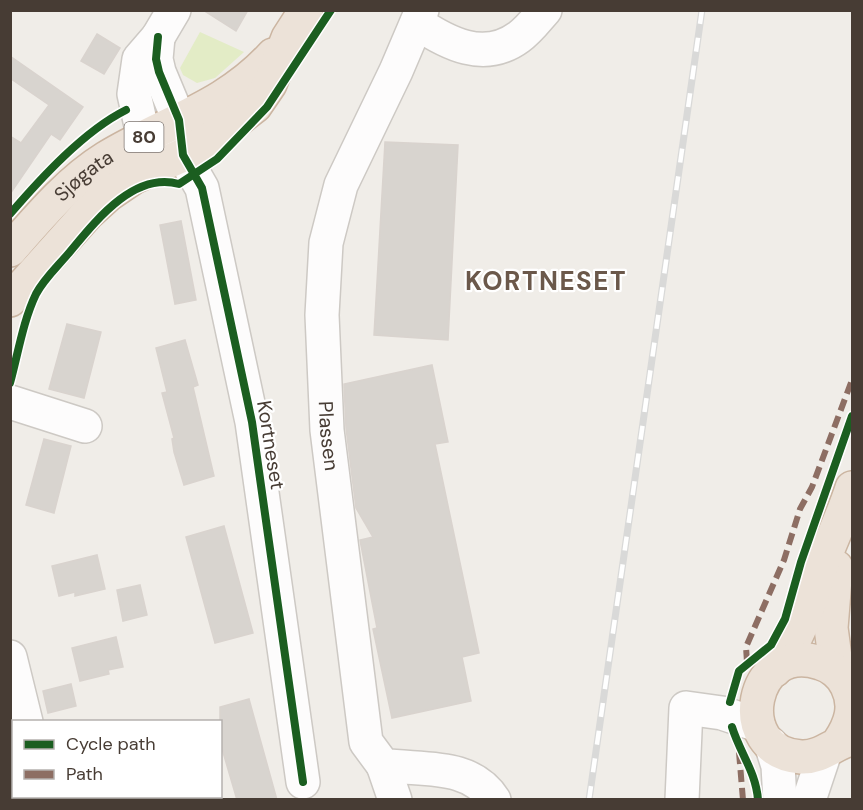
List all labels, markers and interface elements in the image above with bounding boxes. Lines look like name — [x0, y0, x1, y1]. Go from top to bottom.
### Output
road number: 80 — [124, 122, 164, 152]
street label: Sjøgata — [48, 144, 118, 207]
district label: KORTNESET — [465, 264, 627, 298]
street label: Kortneset — [251, 399, 291, 492]
street label: Plassen — [313, 400, 345, 472]
legend — [12, 720, 222, 798]
text: Cycle path — [66, 732, 156, 756]
text: Path — [66, 762, 103, 786]

